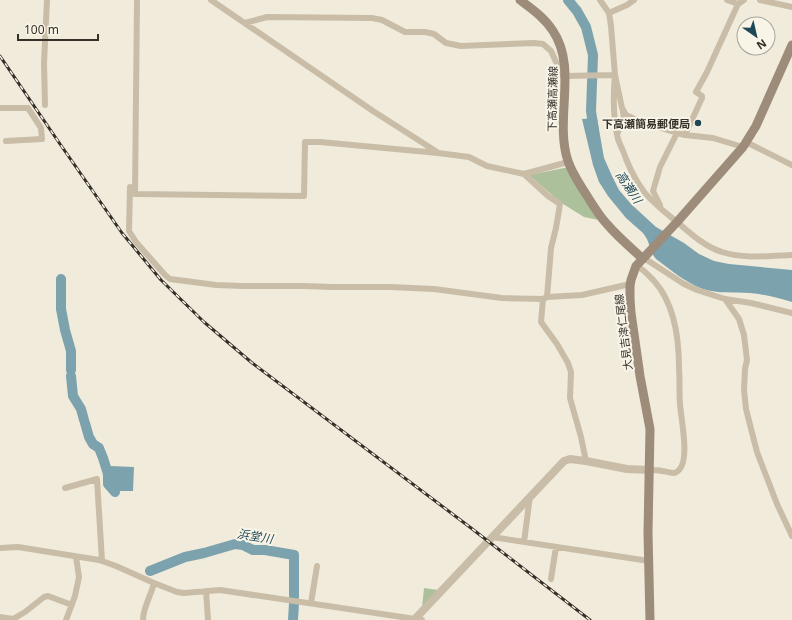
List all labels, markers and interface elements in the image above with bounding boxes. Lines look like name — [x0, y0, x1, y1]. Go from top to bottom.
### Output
scale bar — [18, 16, 98, 42]
north arrow — [736, 16, 776, 56]
text: 100 m — [24, 21, 59, 38]
text: N — [754, 36, 770, 53]
street label: 下高瀬高瀬線 — [544, 66, 560, 132]
place label: 下高瀬簡易郵便局 — [602, 116, 690, 131]
marker: 下高瀬簡易郵便局 — [693, 118, 703, 128]
water label: 高瀬川 — [612, 167, 647, 208]
street label: 大見吉津仁尾線 — [611, 293, 635, 371]
water label: 浜堂川 — [236, 525, 276, 548]

